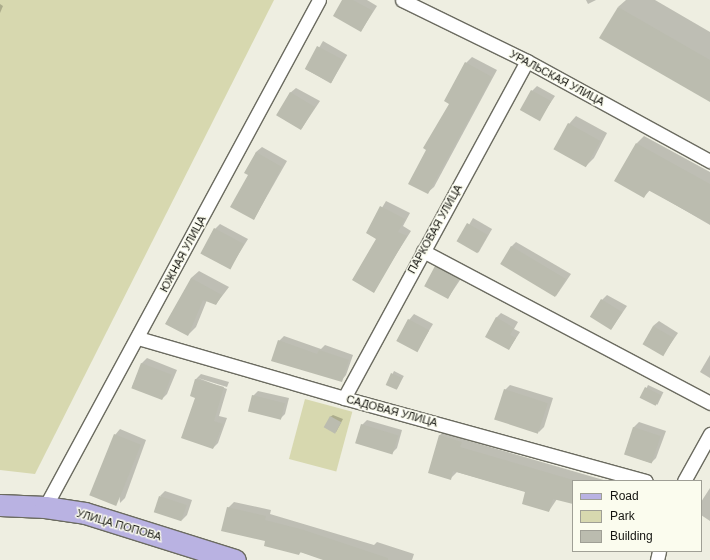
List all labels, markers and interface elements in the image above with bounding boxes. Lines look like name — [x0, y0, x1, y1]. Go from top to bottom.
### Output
street label: УРАЛЬСКАЯ УЛИЦА — [507, 47, 607, 109]
street label: ПАРКОВАЯ УЛИЦА — [405, 182, 465, 276]
street label: ЮЖНАЯ УЛИЦА — [157, 214, 209, 294]
street label: САДОВАЯ УЛИЦА — [345, 392, 439, 430]
legend — [572, 480, 702, 552]
text: Road — [610, 489, 639, 503]
street label: УЛИЦА ПОПОВА — [75, 507, 163, 543]
text: Park — [610, 509, 635, 523]
text: Building — [610, 529, 653, 543]

